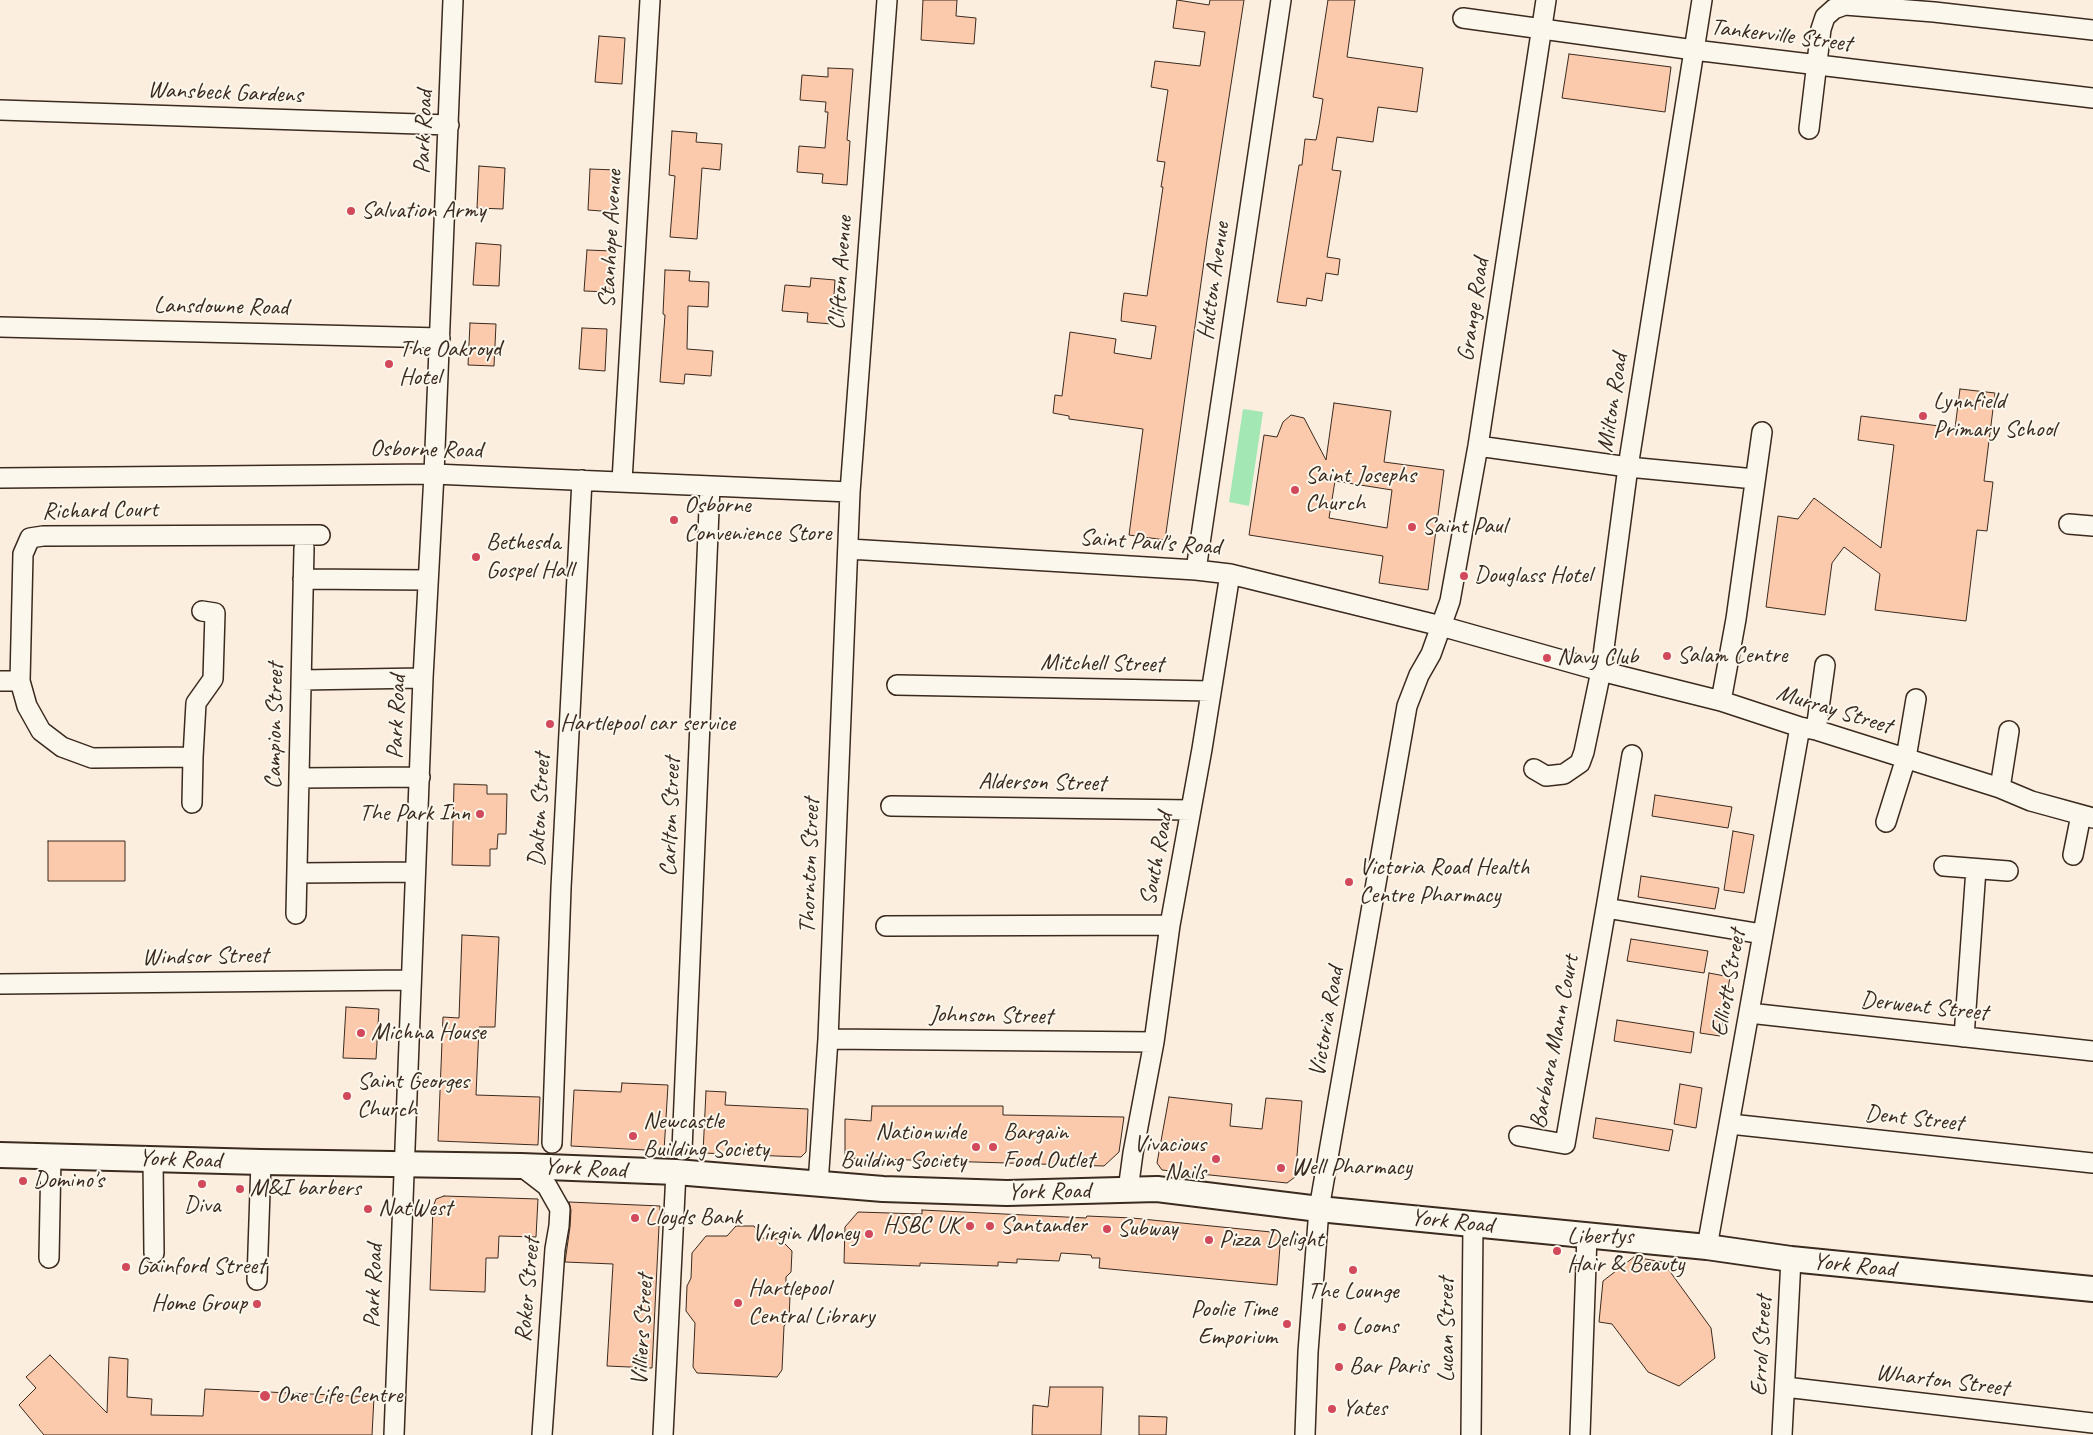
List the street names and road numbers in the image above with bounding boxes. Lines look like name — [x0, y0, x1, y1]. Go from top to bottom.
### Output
street label: Tankerville Street — [1709, 13, 1853, 59]
street label: Wansbeck Gardens — [147, 76, 303, 110]
street label: Park Road — [408, 89, 440, 175]
street label: Stanhope Avenue — [593, 169, 629, 309]
street label: Clifton Avenue — [823, 215, 859, 331]
street label: Hutton Avenue — [1191, 220, 1237, 342]
street label: Grange Road — [1452, 256, 1496, 364]
street label: Lansdowne Road — [153, 291, 289, 323]
street label: Milton Road — [1591, 352, 1635, 454]
street label: Osborne Road — [370, 435, 482, 465]
street label: Richard Court — [42, 496, 158, 526]
street label: Saint Paul's Road — [1078, 524, 1222, 562]
street label: Mitchell Street — [1040, 649, 1164, 679]
street label: Campion Street — [260, 663, 290, 789]
street label: Park Road — [381, 674, 413, 760]
street label: Murray Street — [1773, 679, 1895, 741]
street label: Dalton Street — [523, 752, 557, 868]
street label: Carlton Street — [655, 757, 687, 877]
street label: Alderson Street — [978, 767, 1106, 799]
street label: Thornton Street — [793, 798, 827, 934]
street label: South Road — [1134, 810, 1180, 908]
street label: Elliott Street — [1705, 927, 1753, 1039]
street label: Windsor Street — [142, 942, 268, 972]
street label: Barbara Mann Court — [1524, 953, 1586, 1131]
street label: Victoria Road — [1303, 965, 1351, 1079]
street label: Derwent Street — [1859, 986, 1989, 1028]
street label: Johnson Street — [929, 1001, 1053, 1031]
street label: Dent Street — [1863, 1100, 1965, 1138]
street label: York Road — [138, 1144, 222, 1176]
street label: York Road — [543, 1152, 627, 1186]
street label: York Road — [1007, 1177, 1091, 1207]
street label: York Road — [1409, 1203, 1495, 1241]
street label: Roker Street — [509, 1237, 547, 1343]
street label: Park Road — [358, 1243, 390, 1329]
street label: York Road — [1811, 1247, 1897, 1285]
street label: Villiers Street — [626, 1274, 660, 1386]
street label: Lucan Street — [1433, 1277, 1461, 1383]
street label: Errol Street — [1745, 1295, 1779, 1397]
street label: Wharton Street — [1874, 1359, 2010, 1403]

